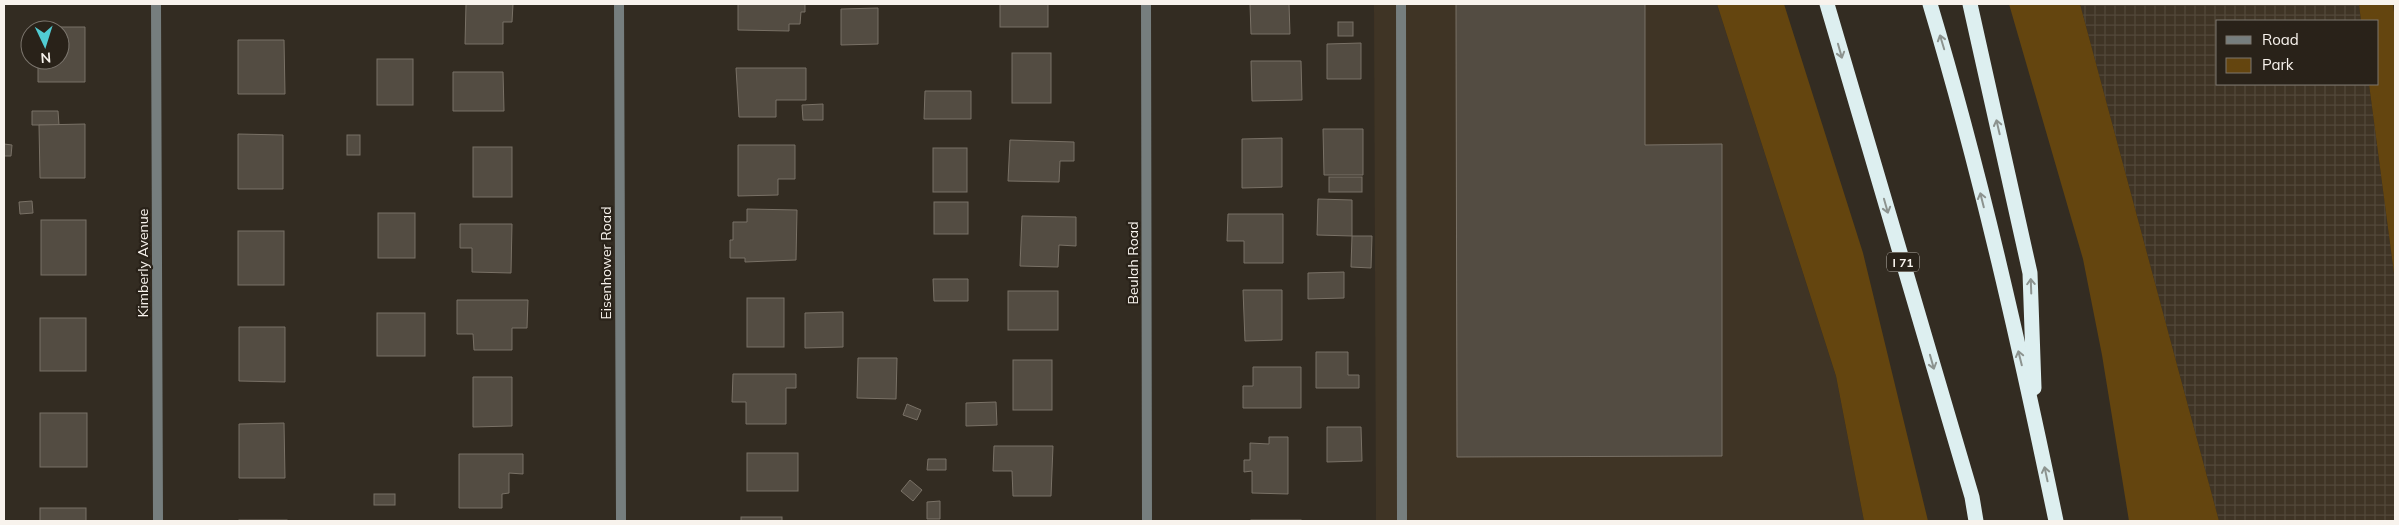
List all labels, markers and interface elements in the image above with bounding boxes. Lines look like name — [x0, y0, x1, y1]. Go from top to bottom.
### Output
north arrow — [20, 20, 70, 70]
legend — [2216, 20, 2379, 85]
text: Road — [2262, 30, 2299, 49]
one-way arrow — [1936, 35, 1946, 51]
one-way arrow — [1836, 42, 1846, 58]
text: N — [40, 49, 52, 67]
text: Park — [2262, 55, 2294, 74]
one-way arrow — [1993, 119, 2002, 135]
one-way arrow — [1977, 192, 1986, 208]
one-way arrow — [1882, 198, 1892, 214]
street label: Eisenhower Road — [597, 206, 615, 320]
street label: Kimberly Avenue — [134, 209, 152, 317]
street label: Beulah Road — [1124, 221, 1142, 305]
road number: I 71 — [1887, 252, 1919, 272]
one-way arrow — [2026, 278, 2035, 294]
one-way arrow — [2015, 350, 2024, 366]
one-way arrow — [1928, 354, 1938, 370]
one-way arrow — [2041, 466, 2051, 482]

